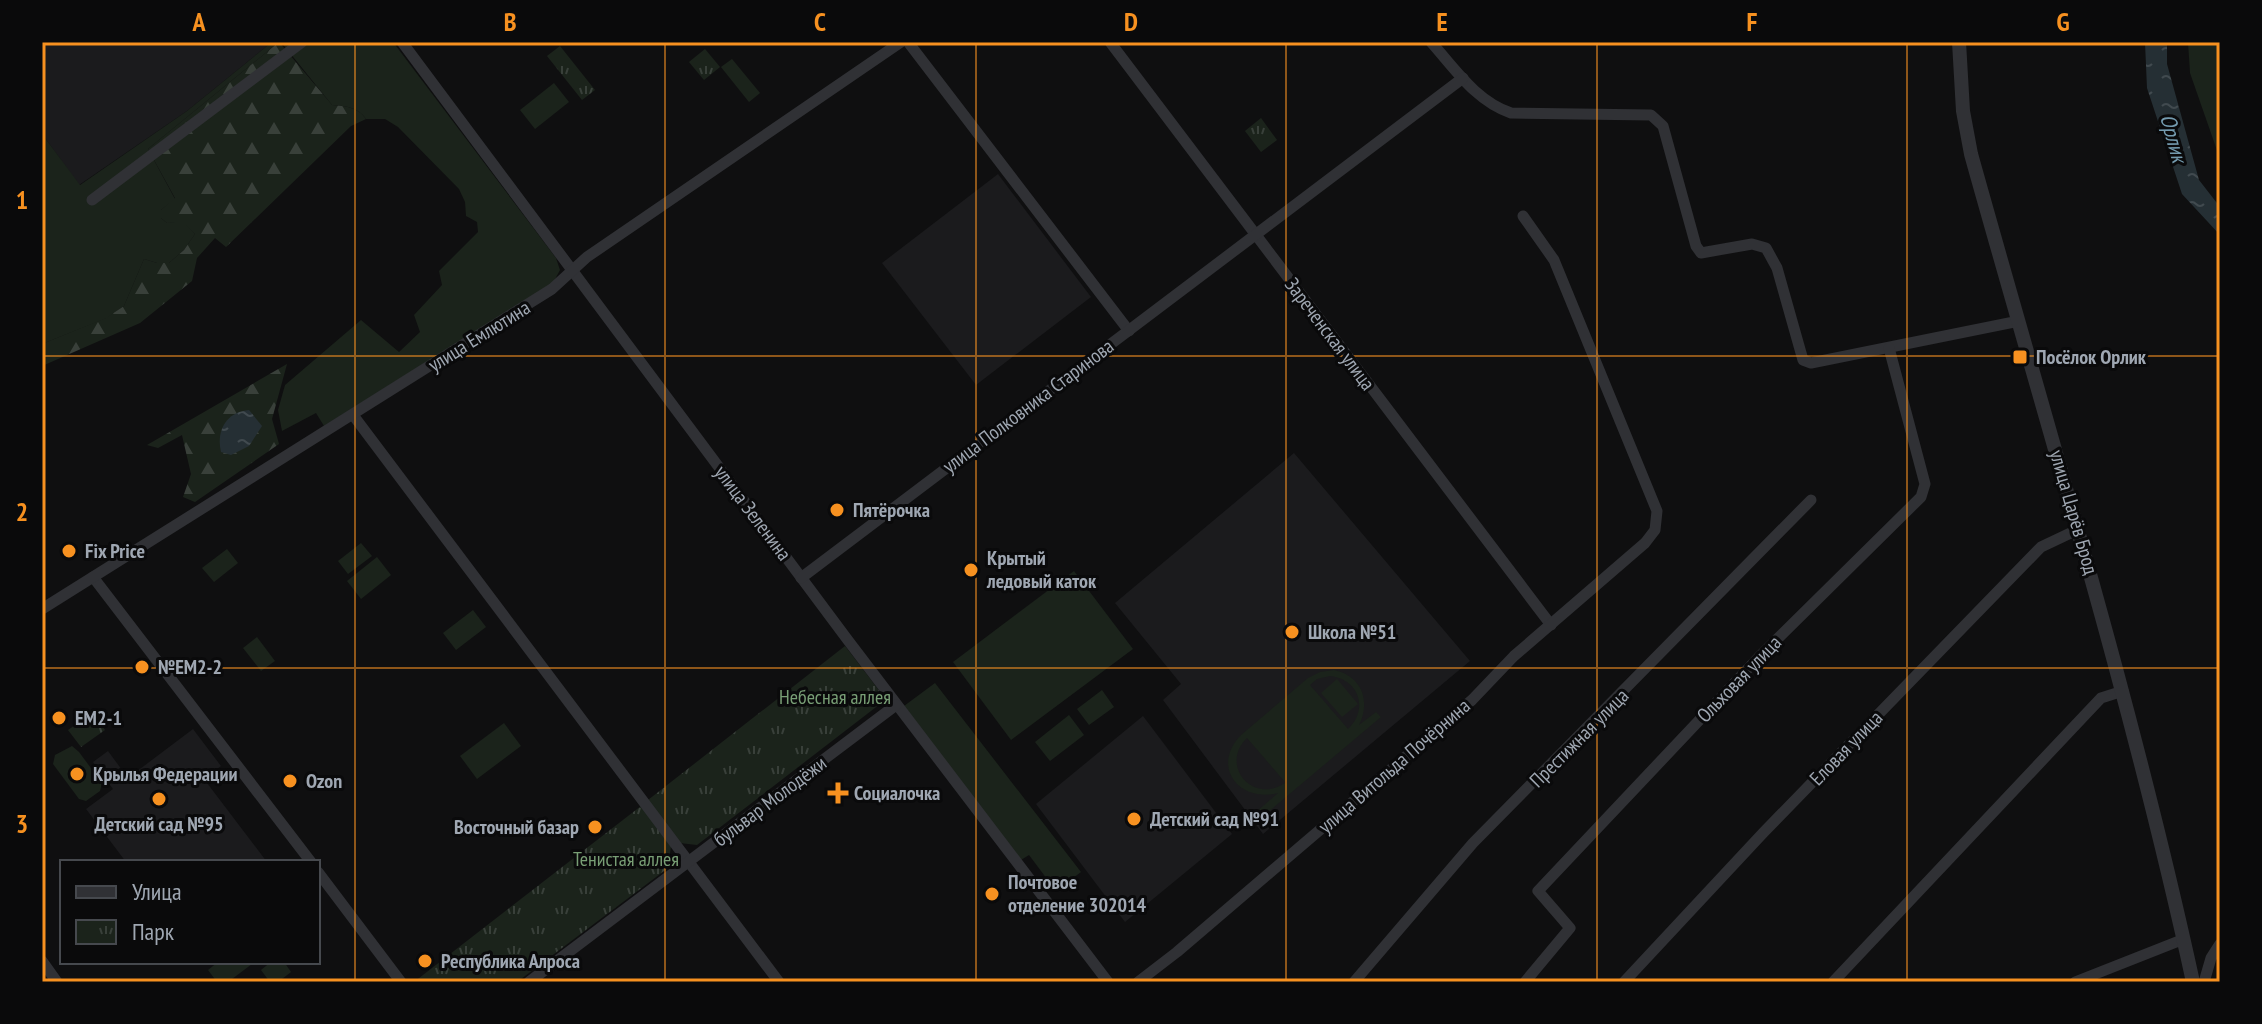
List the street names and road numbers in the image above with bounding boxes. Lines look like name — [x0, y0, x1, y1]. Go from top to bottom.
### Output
street label: Зареченская улица — [1279, 273, 1381, 395]
street label: улица Емлютина — [423, 294, 535, 378]
street label: улица Полковника Старинова — [937, 333, 1119, 479]
street label: улица Царёв Брод — [2044, 447, 2104, 578]
street label: улица Зеленина — [709, 460, 797, 566]
street label: Ольховая улица — [1691, 630, 1787, 728]
street label: Престижная улица — [1524, 683, 1634, 793]
street label: улица Витольда Почёрнина — [1313, 693, 1475, 839]
street label: Еловая улица — [1804, 705, 1888, 791]
street label: бульвар Молодёжи — [708, 750, 832, 852]

